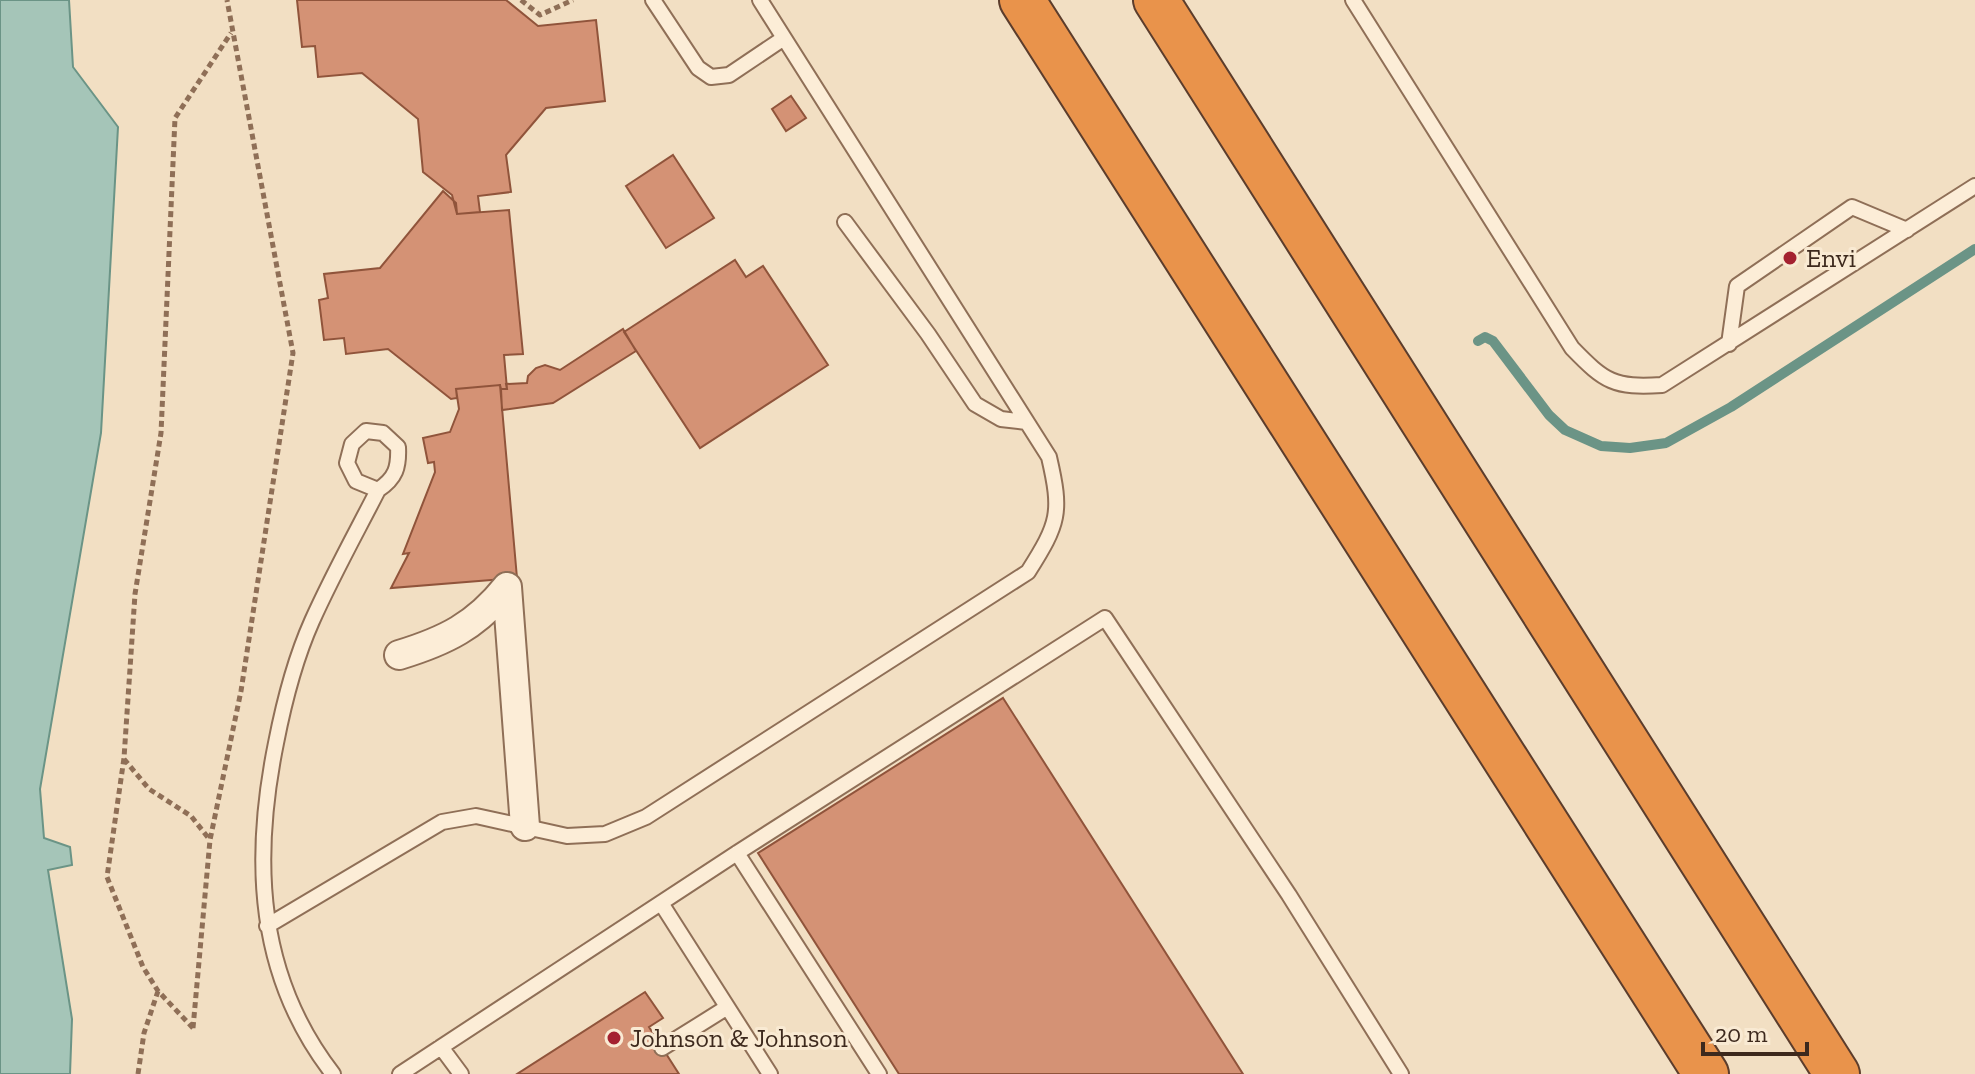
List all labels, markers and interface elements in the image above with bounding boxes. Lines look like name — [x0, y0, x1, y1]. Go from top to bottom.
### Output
place label: Envi — [1806, 242, 1856, 274]
marker: Envi — [1781, 249, 1799, 267]
scale bar — [1703, 1006, 1807, 1056]
text: 20 m — [1715, 1019, 1768, 1048]
place label: Johnson & Johnson — [630, 1022, 848, 1054]
marker: Johnson & Johnson — [605, 1029, 623, 1047]

